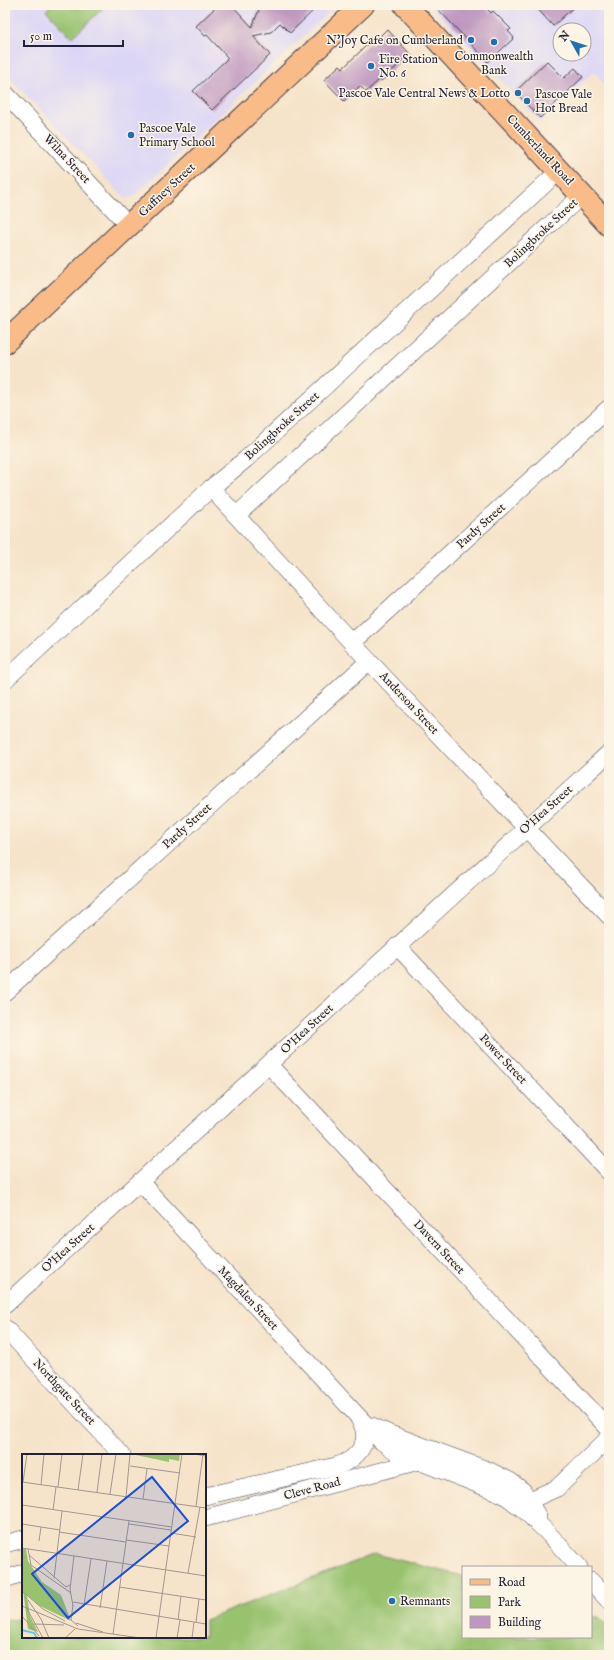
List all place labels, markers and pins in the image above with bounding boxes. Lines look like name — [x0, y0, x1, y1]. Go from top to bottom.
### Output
place label: N'Joy Cafe on Cumberland — [327, 33, 464, 49]
marker: N'Joy Cafe on Cumberland — [466, 35, 476, 45]
marker: Commonwealth Bank — [489, 37, 499, 47]
place label: Commonwealth Bank — [455, 49, 534, 78]
place label: Fire Station No. 6 — [379, 52, 439, 81]
marker: Fire Station No. 6 — [366, 61, 376, 71]
place label: Pascoe Vale Central News & Lotto — [339, 86, 511, 101]
place label: Pascoe Vale Hot Bread — [535, 87, 593, 116]
marker: Pascoe Vale Central News & Lotto — [513, 88, 523, 98]
marker: Pascoe Vale Hot Bread — [522, 96, 532, 106]
place label: Pascoe Vale Primary School — [139, 121, 215, 150]
marker: Pascoe Vale Primary School — [126, 130, 136, 140]
place label: Remnants — [400, 1594, 450, 1609]
marker: Remnants — [387, 1596, 397, 1606]

